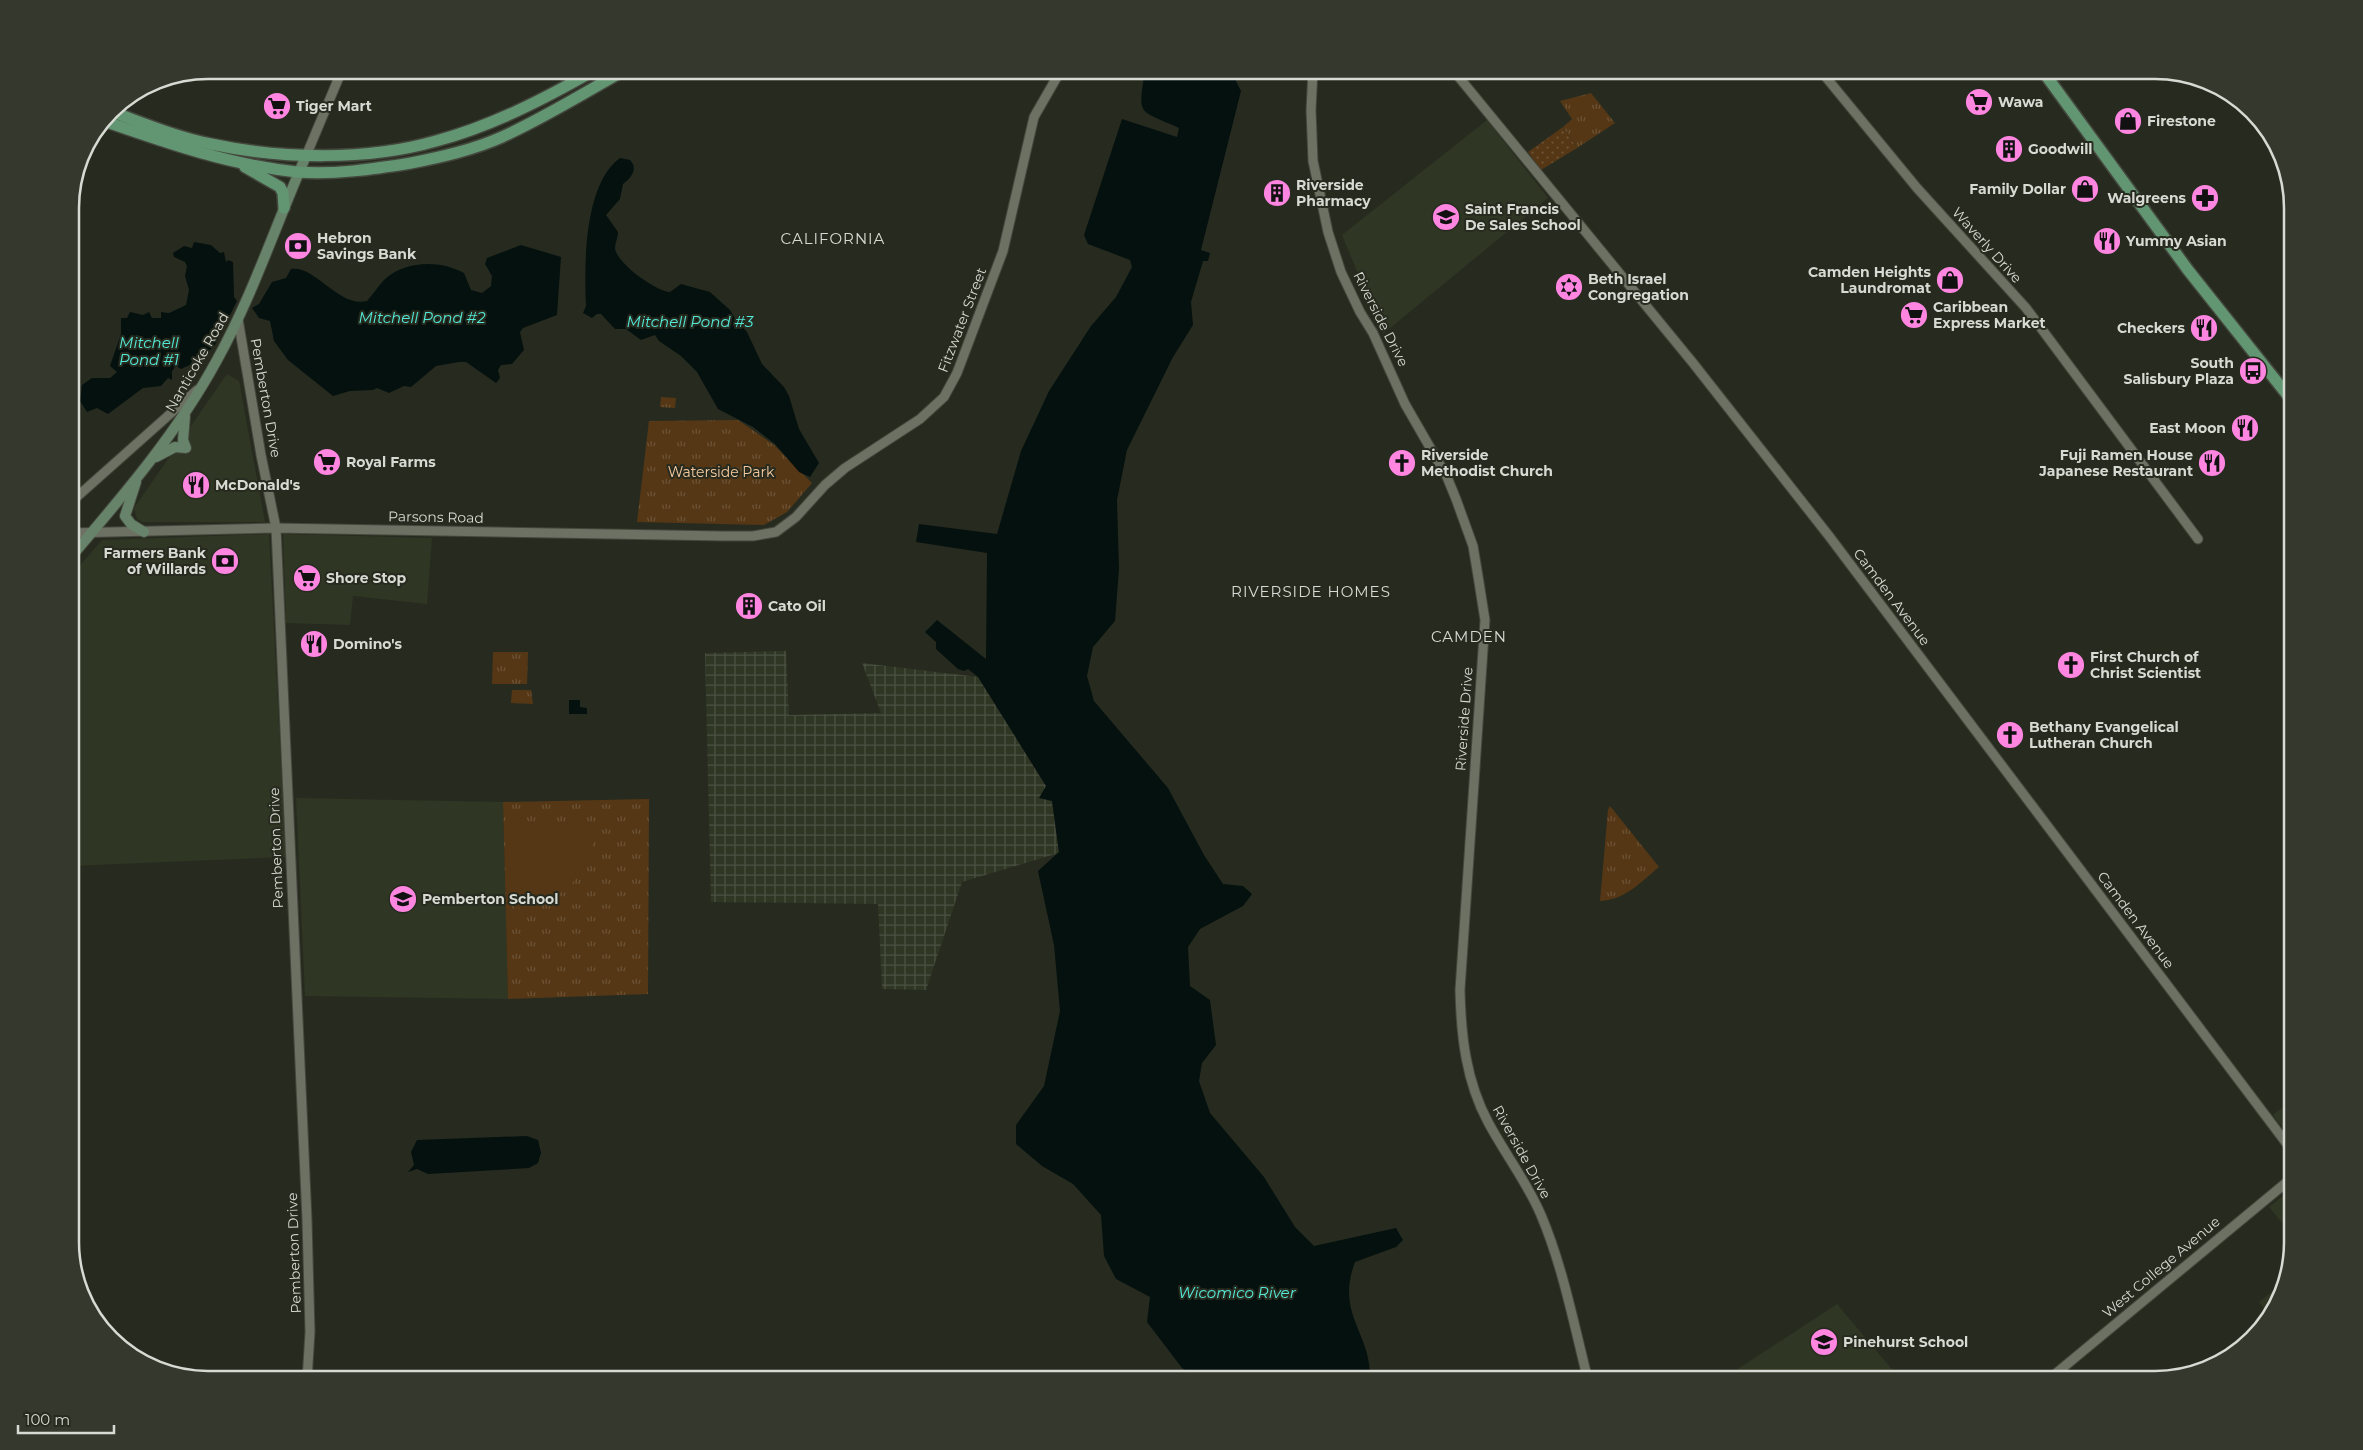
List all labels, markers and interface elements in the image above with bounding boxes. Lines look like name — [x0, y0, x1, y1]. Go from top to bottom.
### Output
supermarket icon: Wawa — [1964, 87, 1994, 117]
supermarket icon: Tiger Mart — [262, 91, 292, 121]
place label: Wawa — [1998, 93, 2043, 111]
place label: Tiger Mart — [296, 97, 372, 115]
shop icon: Firestone — [2113, 106, 2143, 136]
place label: Firestone — [2147, 112, 2216, 130]
building icon: Goodwill — [1994, 134, 2024, 164]
place label: Goodwill — [2028, 140, 2093, 158]
shop icon: Family Dollar — [2070, 174, 2100, 204]
place label: Riverside Pharmacy — [1296, 176, 1371, 210]
building icon: Riverside Pharmacy — [1262, 178, 1292, 208]
place label: Family Dollar — [1969, 180, 2066, 198]
pharmacy icon: Walgreens — [2190, 183, 2220, 213]
place label: Walgreens — [2107, 189, 2187, 207]
place label: Saint Francis De Sales School — [1465, 200, 1581, 234]
school or university icon: Saint Francis De Sales School — [1431, 202, 1461, 232]
street label: Waverly Drive — [1948, 203, 2026, 287]
restaurant icon: Yummy Asian — [2092, 226, 2122, 256]
place label: Hebron Savings Bank — [317, 229, 417, 263]
district label: CALIFORNIA — [781, 229, 885, 248]
bank icon: Hebron Savings Bank — [283, 231, 313, 261]
place label: Yummy Asian — [2125, 232, 2227, 250]
place label: Camden Heights Laundromat — [1808, 263, 1932, 297]
street label: Fitzwater Street — [934, 265, 990, 375]
shop icon: Camden Heights Laundromat — [1935, 265, 1965, 295]
street label: Riverside Drive — [1349, 268, 1413, 370]
place label: Beth Israel Congregation — [1588, 270, 1689, 304]
synagogue icon: Beth Israel Congregation — [1554, 272, 1584, 302]
place label: Caribbean Express Market — [1933, 298, 2046, 332]
supermarket icon: Caribbean Express Market — [1899, 300, 1929, 330]
water label: Mitchell Pond #2 — [359, 308, 486, 327]
street label: Nanticoke Road — [161, 309, 233, 415]
water label: Mitchell Pond #3 — [627, 312, 754, 331]
restaurant icon: Checkers — [2189, 313, 2219, 343]
place label: Checkers — [2117, 319, 2186, 337]
water label: Mitchell Pond #1 — [119, 333, 180, 369]
street label: Pemberton Drive — [247, 337, 285, 459]
place label: South Salisbury Plaza — [2124, 354, 2234, 388]
bus stop icon: South Salisbury Plaza — [2238, 356, 2268, 386]
restaurant icon: East Moon — [2230, 413, 2260, 443]
place label: East Moon — [2149, 419, 2226, 437]
place label: Riverside Methodist Church — [1421, 446, 1553, 480]
place label: Fuji Ramen House Japanese Restaurant — [2038, 446, 2193, 480]
supermarket icon: Royal Farms — [312, 447, 342, 477]
church icon: Riverside Methodist Church — [1387, 448, 1417, 478]
restaurant icon: Fuji Ramen House Japanese Restaurant — [2197, 448, 2227, 478]
place label: Royal Farms — [346, 453, 436, 471]
park label: Waterside Park — [668, 463, 775, 481]
restaurant icon: McDonald's — [181, 470, 211, 500]
place label: McDonald's — [215, 476, 301, 494]
street label: Parsons Road — [388, 507, 484, 527]
place label: Farmers Bank of Willards — [103, 544, 207, 578]
street label: Camden Avenue — [1850, 545, 1934, 649]
bank icon: Farmers Bank of Willards — [210, 546, 240, 576]
supermarket icon: Shore Stop — [292, 563, 322, 593]
place label: Shore Stop — [326, 569, 406, 587]
district label: RIVERSIDE HOMES — [1231, 582, 1391, 601]
building icon: Cato Oil — [734, 591, 764, 621]
place label: Cato Oil — [768, 597, 826, 615]
district label: CAMDEN — [1431, 627, 1507, 646]
restaurant icon: Domino's — [299, 629, 329, 659]
place label: Domino's — [333, 635, 403, 653]
place label: First Church of Christ Scientist — [2090, 648, 2201, 682]
church icon: First Church of Christ Scientist — [2056, 650, 2086, 680]
street label: Riverside Drive — [1451, 666, 1477, 772]
place label: Bethany Evangelical Lutheran Church — [2029, 718, 2179, 752]
church icon: Bethany Evangelical Lutheran Church — [1995, 720, 2025, 750]
street label: Pemberton Drive — [265, 787, 287, 909]
street label: Camden Avenue — [2094, 868, 2178, 972]
school or university icon: Pemberton School — [388, 884, 418, 914]
place label: Pemberton School — [422, 890, 558, 908]
street label: Riverside Drive — [1489, 1102, 1555, 1202]
street label: Pemberton Drive — [283, 1192, 305, 1314]
street label: West College Avenue — [2098, 1212, 2224, 1322]
water label: Wicomico River — [1178, 1283, 1297, 1302]
school or university icon: Pinehurst School — [1809, 1327, 1839, 1357]
place label: Pinehurst School — [1843, 1333, 1968, 1351]
scale bar — [18, 1402, 114, 1434]
text: 100 m — [25, 1410, 70, 1429]

